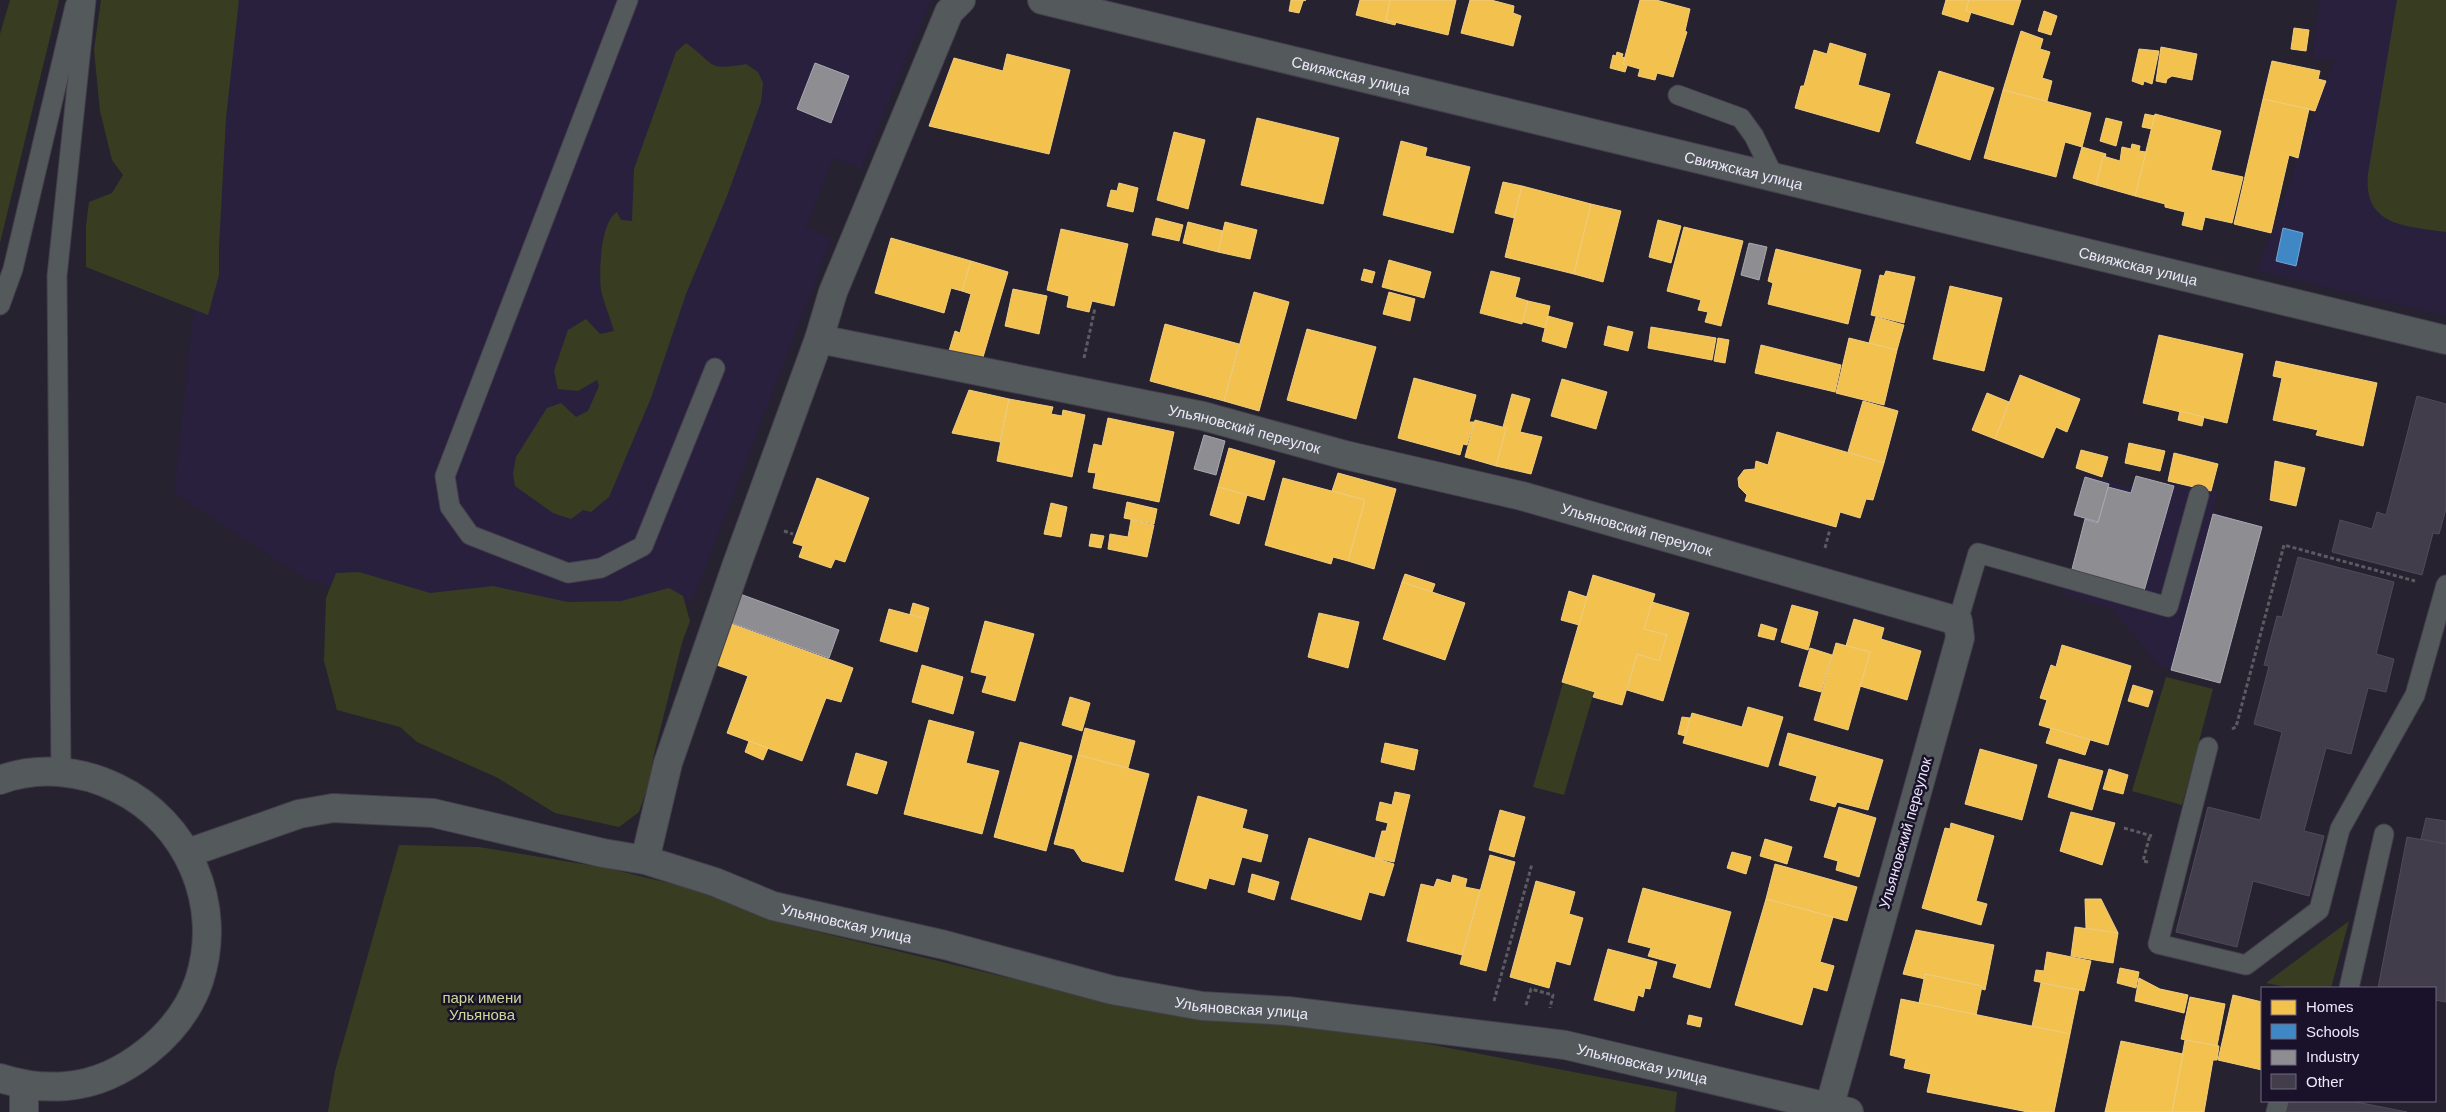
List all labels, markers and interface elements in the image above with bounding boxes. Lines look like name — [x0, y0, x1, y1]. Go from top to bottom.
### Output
street label: Свияжская улица — [1290, 52, 1413, 98]
street label: Свияжская улица — [1683, 147, 1805, 193]
street label: Свияжская улица — [2077, 243, 2200, 288]
street label: Ульяновский переулок — [1167, 401, 1323, 457]
street label: Ульяновский переулок — [1559, 499, 1715, 559]
street label: Ульяновский переулок — [1875, 755, 1935, 911]
street label: Ульяновская улица — [779, 900, 914, 946]
legend — [2261, 987, 2436, 1102]
park label: парк имени Ульянова — [442, 989, 522, 1023]
street label: Ульяновская улица — [1174, 993, 1310, 1022]
text: Homes — [2306, 998, 2354, 1015]
text: Schools — [2306, 1023, 2359, 1040]
street label: Ульяновская улица — [1575, 1040, 1710, 1087]
text: Industry — [2306, 1048, 2360, 1065]
text: Other — [2306, 1073, 2344, 1090]

